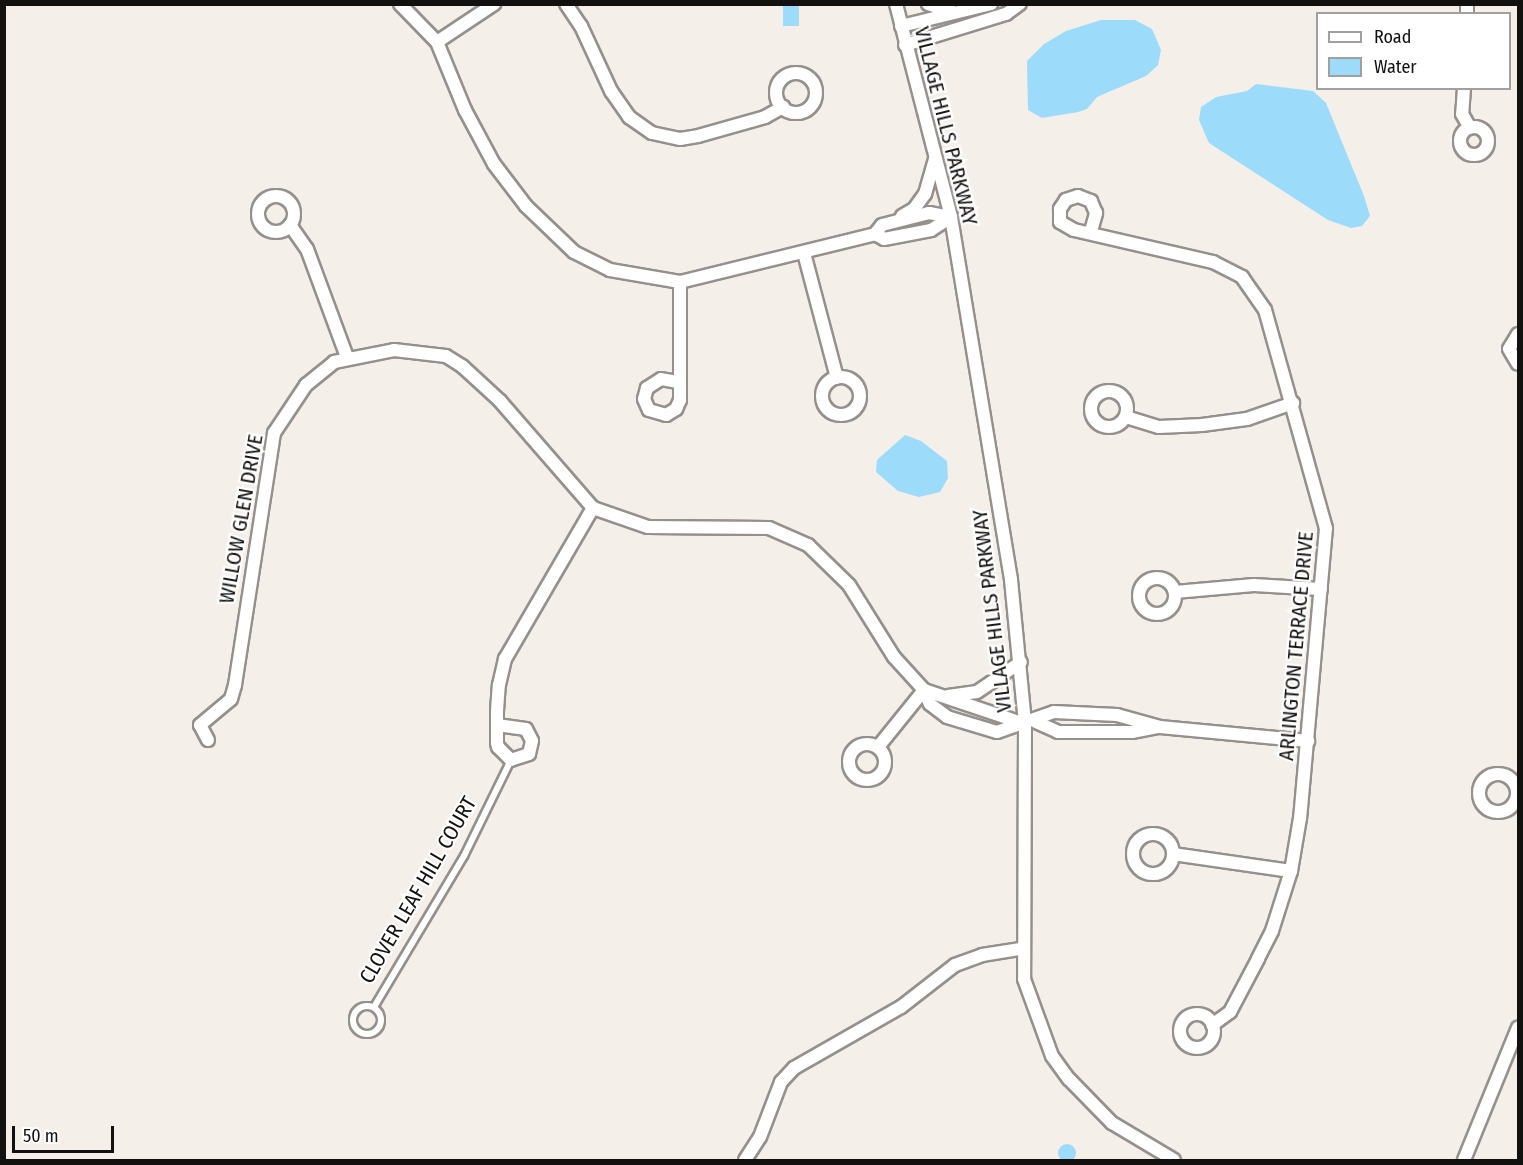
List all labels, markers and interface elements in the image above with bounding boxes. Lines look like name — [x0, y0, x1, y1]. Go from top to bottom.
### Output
legend — [1316, 12, 1511, 90]
street label: VILLAGE HILLS PARKWAY — [909, 24, 983, 228]
text: Road — [1374, 26, 1411, 48]
text: Water — [1374, 56, 1417, 78]
street label: WILLOW GLEN DRIVE — [214, 432, 268, 606]
street label: VILLAGE HILLS PARKWAY — [967, 508, 1017, 714]
street label: ARLINGTON TERRACE DRIVE — [1273, 530, 1319, 762]
street label: CLOVER LEAF HILL COURT — [354, 792, 482, 988]
scale bar — [15, 1114, 117, 1152]
text: 50 m — [23, 1125, 59, 1147]

